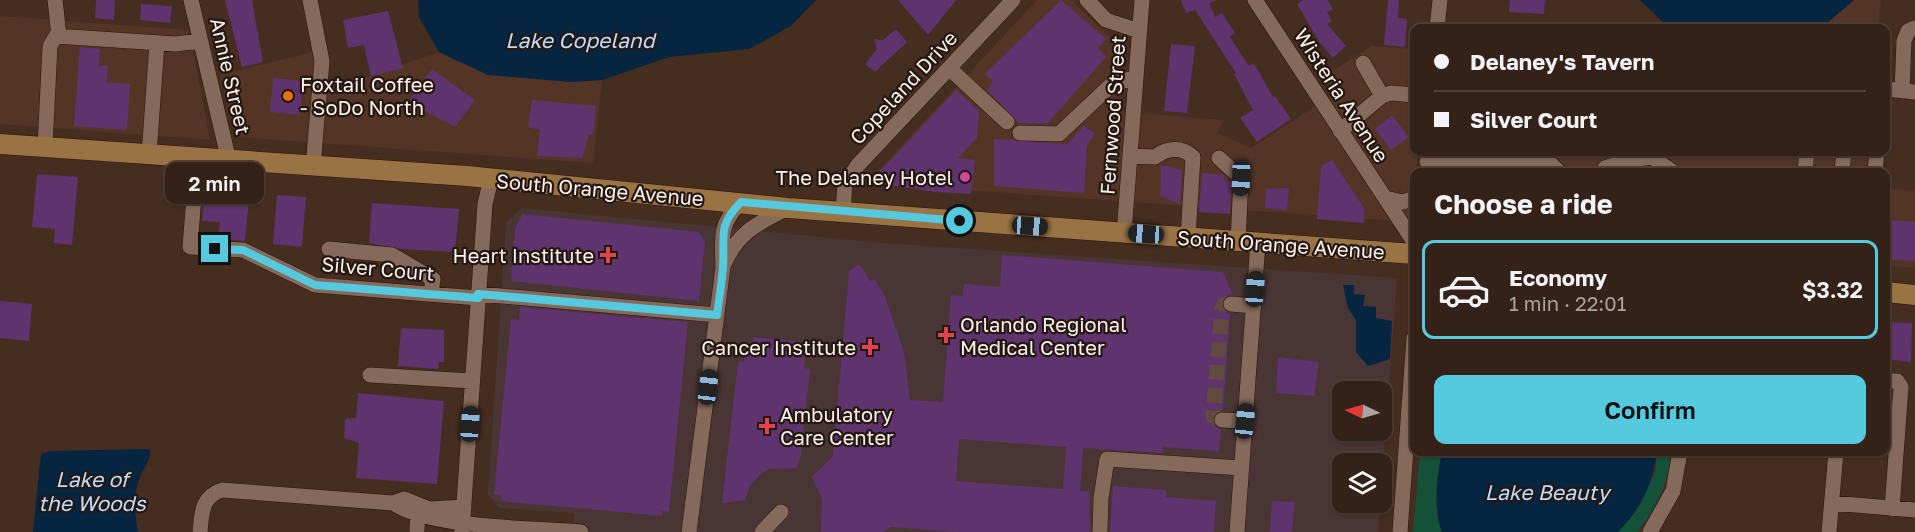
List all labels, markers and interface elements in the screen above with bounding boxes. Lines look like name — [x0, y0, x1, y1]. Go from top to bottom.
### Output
street label: Annie Street — [206, 15, 256, 137]
street label: Wisteria Avenue — [1290, 24, 1394, 166]
street label: Copeland Drive — [844, 25, 962, 149]
water label: Lake Copeland — [505, 27, 657, 53]
street label: Fernwood Street — [1094, 35, 1130, 195]
text: Delaney's Tavern — [1470, 48, 1654, 75]
place label: Foxtail Coffee - SoDo North — [300, 72, 434, 119]
marker: Foxtail Coffee - SoDo North — [281, 89, 295, 103]
text: Silver Court — [1470, 106, 1597, 133]
car — [1231, 160, 1251, 196]
callout: 2 min — [166, 162, 264, 204]
place label: The Delaney Hotel — [776, 165, 953, 189]
street label: South Orange Avenue — [495, 168, 705, 210]
marker: The Delaney Hotel — [958, 170, 972, 184]
text: 2 min — [189, 171, 241, 195]
text: Choose a ride — [1434, 188, 1613, 220]
route start — [946, 207, 973, 234]
car — [1011, 216, 1049, 236]
car — [1127, 224, 1165, 244]
street label: South Orange Avenue — [1177, 225, 1385, 263]
route end — [201, 235, 228, 262]
place label: Heart Institute — [452, 243, 594, 267]
marker: Heart Institute — [599, 246, 617, 264]
street label: Silver Court — [321, 251, 435, 285]
icon: car — [1437, 263, 1491, 317]
text: Economy — [1509, 264, 1607, 291]
car — [1245, 270, 1265, 308]
text: $3.32 — [1802, 276, 1863, 303]
text: 1 min · 22:01 — [1509, 291, 1626, 315]
place label: Orlando Regional Medical Center — [960, 312, 1127, 359]
marker: Orlando Regional Medical Center — [937, 326, 955, 344]
place label: Cancer Institute — [701, 335, 856, 359]
marker: Cancer Institute — [861, 338, 879, 356]
car — [697, 368, 719, 406]
button: Confirm — [1434, 375, 1866, 444]
north arrow — [1332, 381, 1392, 441]
map controls — [1332, 381, 1392, 513]
place label: Ambulatory Care Center — [780, 402, 894, 449]
car — [1234, 402, 1256, 440]
car — [460, 405, 480, 443]
marker: Ambulatory Care Center — [758, 417, 776, 435]
button: layers — [1332, 453, 1392, 513]
water label: Lake of the Woods — [38, 466, 147, 516]
water label: Lake Beauty — [1485, 479, 1612, 505]

